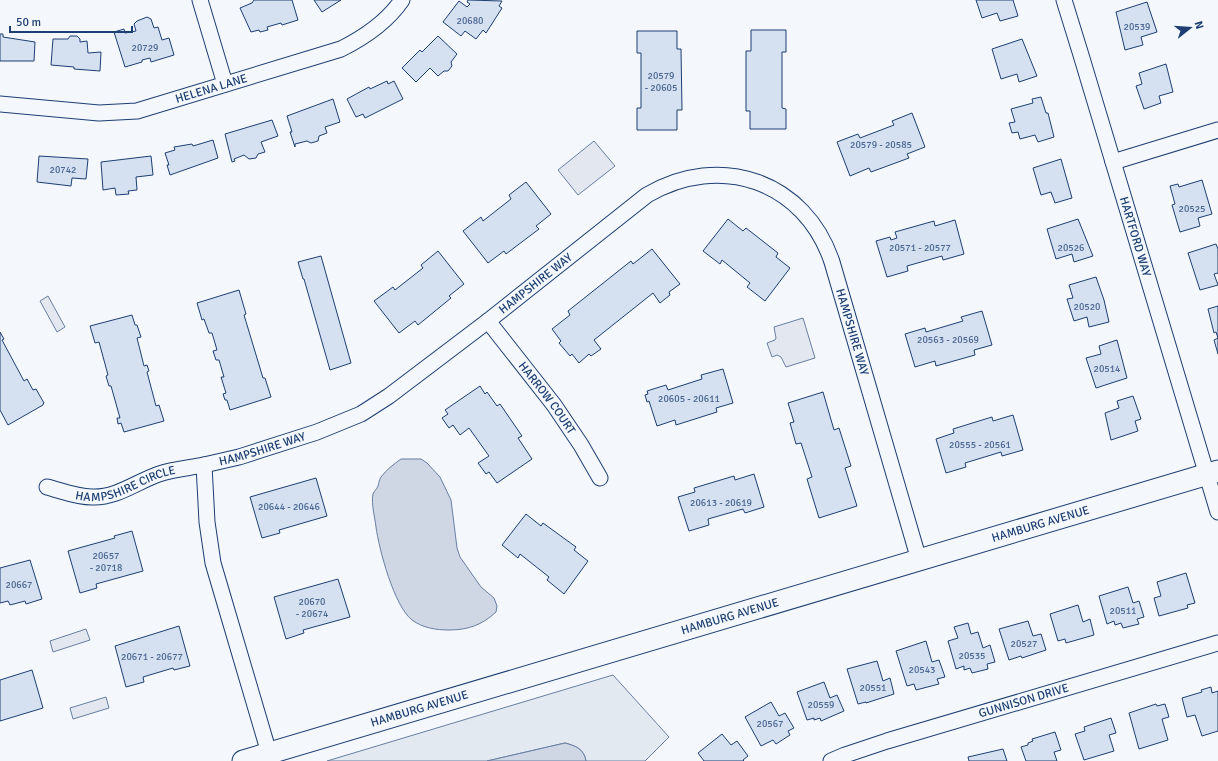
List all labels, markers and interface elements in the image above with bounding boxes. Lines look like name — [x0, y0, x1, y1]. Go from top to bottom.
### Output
scale bar — [10, 8, 132, 34]
north arrow — [1170, 8, 1210, 48]
text: 50 m — [16, 15, 41, 30]
house number: 20680 — [456, 15, 484, 27]
text: N — [1192, 20, 1206, 31]
house number: 20539 — [1123, 21, 1151, 33]
house number: 20729 — [131, 42, 159, 54]
house number: 20579 - 20605 — [645, 70, 677, 94]
street label: HELENA LANE — [174, 71, 249, 107]
house number: 20579 - 20585 — [850, 139, 912, 151]
house number: 20742 — [49, 164, 77, 176]
street label: HARTFORD WAY — [1116, 195, 1154, 278]
house number: 20525 — [1178, 203, 1206, 215]
house number: 20571 - 20577 — [889, 242, 951, 254]
house number: 20526 — [1057, 242, 1085, 254]
street label: HAMPSHIRE WAY — [496, 250, 576, 317]
street label: HAMPSHIRE WAY — [832, 287, 872, 377]
house number: 20520 — [1073, 301, 1101, 313]
house number: 20563 - 20569 — [917, 334, 979, 346]
street label: HARROW COURT — [515, 359, 579, 437]
house number: 20514 — [1093, 363, 1121, 375]
house number: 20605 - 20611 — [658, 393, 720, 405]
street label: HAMPSHIRE WAY — [218, 429, 307, 469]
house number: 20555 - 20561 — [949, 439, 1011, 451]
street label: HAMPSHIRE CIRCLE — [74, 463, 177, 505]
house number: 20613 - 20619 — [690, 497, 752, 509]
house number: 20644 - 20646 — [258, 501, 320, 513]
street label: HAMBURG AVENUE — [990, 503, 1091, 546]
house number: 20657 - 20718 — [90, 550, 122, 574]
house number: 20667 — [5, 579, 33, 591]
street label: HAMBURG AVENUE — [679, 595, 781, 638]
house number: 20670 - 20674 — [296, 596, 329, 620]
house number: 20511 — [1109, 605, 1137, 617]
house number: 20527 — [1010, 638, 1038, 650]
house number: 20535 — [958, 650, 986, 662]
house number: 20671 - 20677 — [121, 651, 183, 663]
house number: 20543 — [908, 664, 936, 676]
street label: GUNNISON DRIVE — [977, 681, 1071, 721]
house number: 20551 — [859, 682, 887, 694]
street label: HAMBURG AVENUE — [369, 687, 470, 731]
house number: 20559 — [807, 699, 835, 711]
house number: 20567 — [756, 718, 784, 730]

